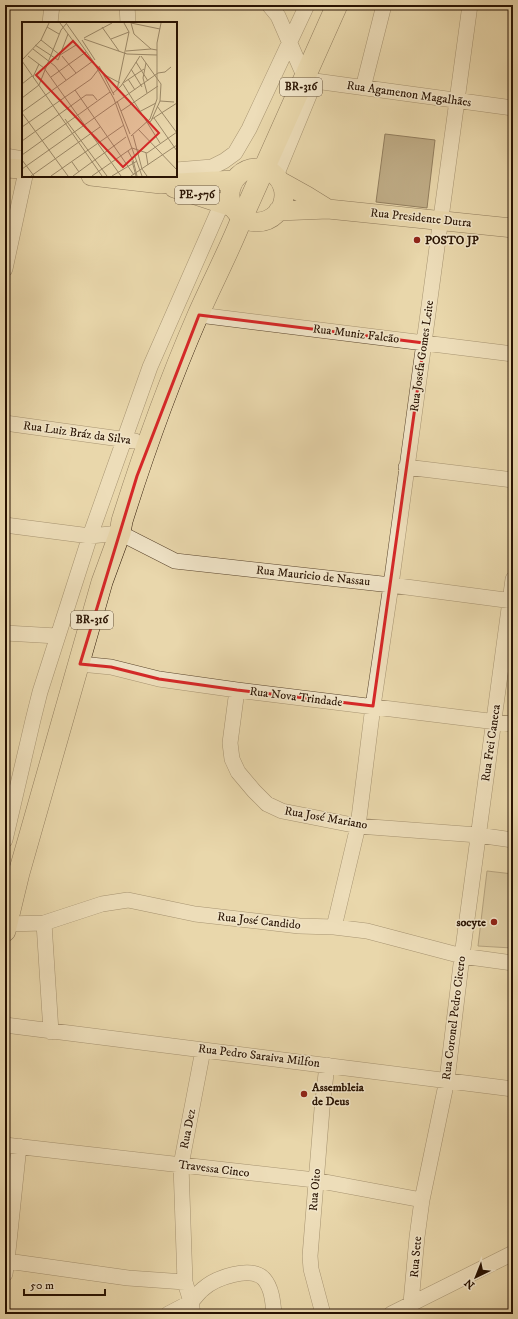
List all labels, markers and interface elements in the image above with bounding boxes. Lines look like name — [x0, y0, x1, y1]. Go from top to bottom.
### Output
inset map — [22, 22, 177, 177]
road number: BR-316 — [280, 78, 322, 96]
street label: Rua Agamenon Magalhães — [346, 78, 472, 110]
road number: PE-576 — [175, 186, 219, 204]
street label: Rua Presidente Dutra — [370, 205, 473, 231]
place label: POSTO JP — [425, 233, 479, 248]
marker: POSTO JP — [412, 235, 422, 245]
street label: Rua Josefa Gomes Leite — [407, 299, 437, 413]
street label: Rua Muniz Falcão — [312, 321, 400, 347]
street label: Rua Luiz Bráz da Silva — [22, 418, 133, 448]
street label: Rua Mauricio de Nassau — [255, 563, 371, 589]
road number: BR-316 — [71, 611, 113, 629]
street label: Rua Nova Trindade — [249, 684, 343, 710]
street label: Rua Frei Caneca — [478, 703, 504, 783]
street label: Rua José Mariano — [283, 803, 369, 833]
street label: Rua José Candido — [217, 909, 302, 933]
place label: socyte — [456, 915, 486, 930]
marker: socyte — [489, 917, 499, 927]
street label: Rua Coronel Pedro Cicero — [439, 955, 469, 1081]
street label: Rua Pedro Saraiva Milfon — [197, 1041, 321, 1071]
place label: Assembleia de Deus — [311, 1080, 365, 1109]
marker: Assembleia de Deus — [299, 1089, 309, 1099]
street label: Rua Dez — [177, 1108, 199, 1150]
street label: Travessa Cinco — [178, 1157, 251, 1181]
street label: Rua Oito — [306, 1168, 324, 1212]
street label: Rua Sete — [407, 1236, 425, 1278]
north arrow — [456, 1257, 496, 1297]
scale bar — [24, 1271, 105, 1297]
text: N — [462, 1275, 478, 1292]
text: 50 m — [30, 1278, 54, 1293]

